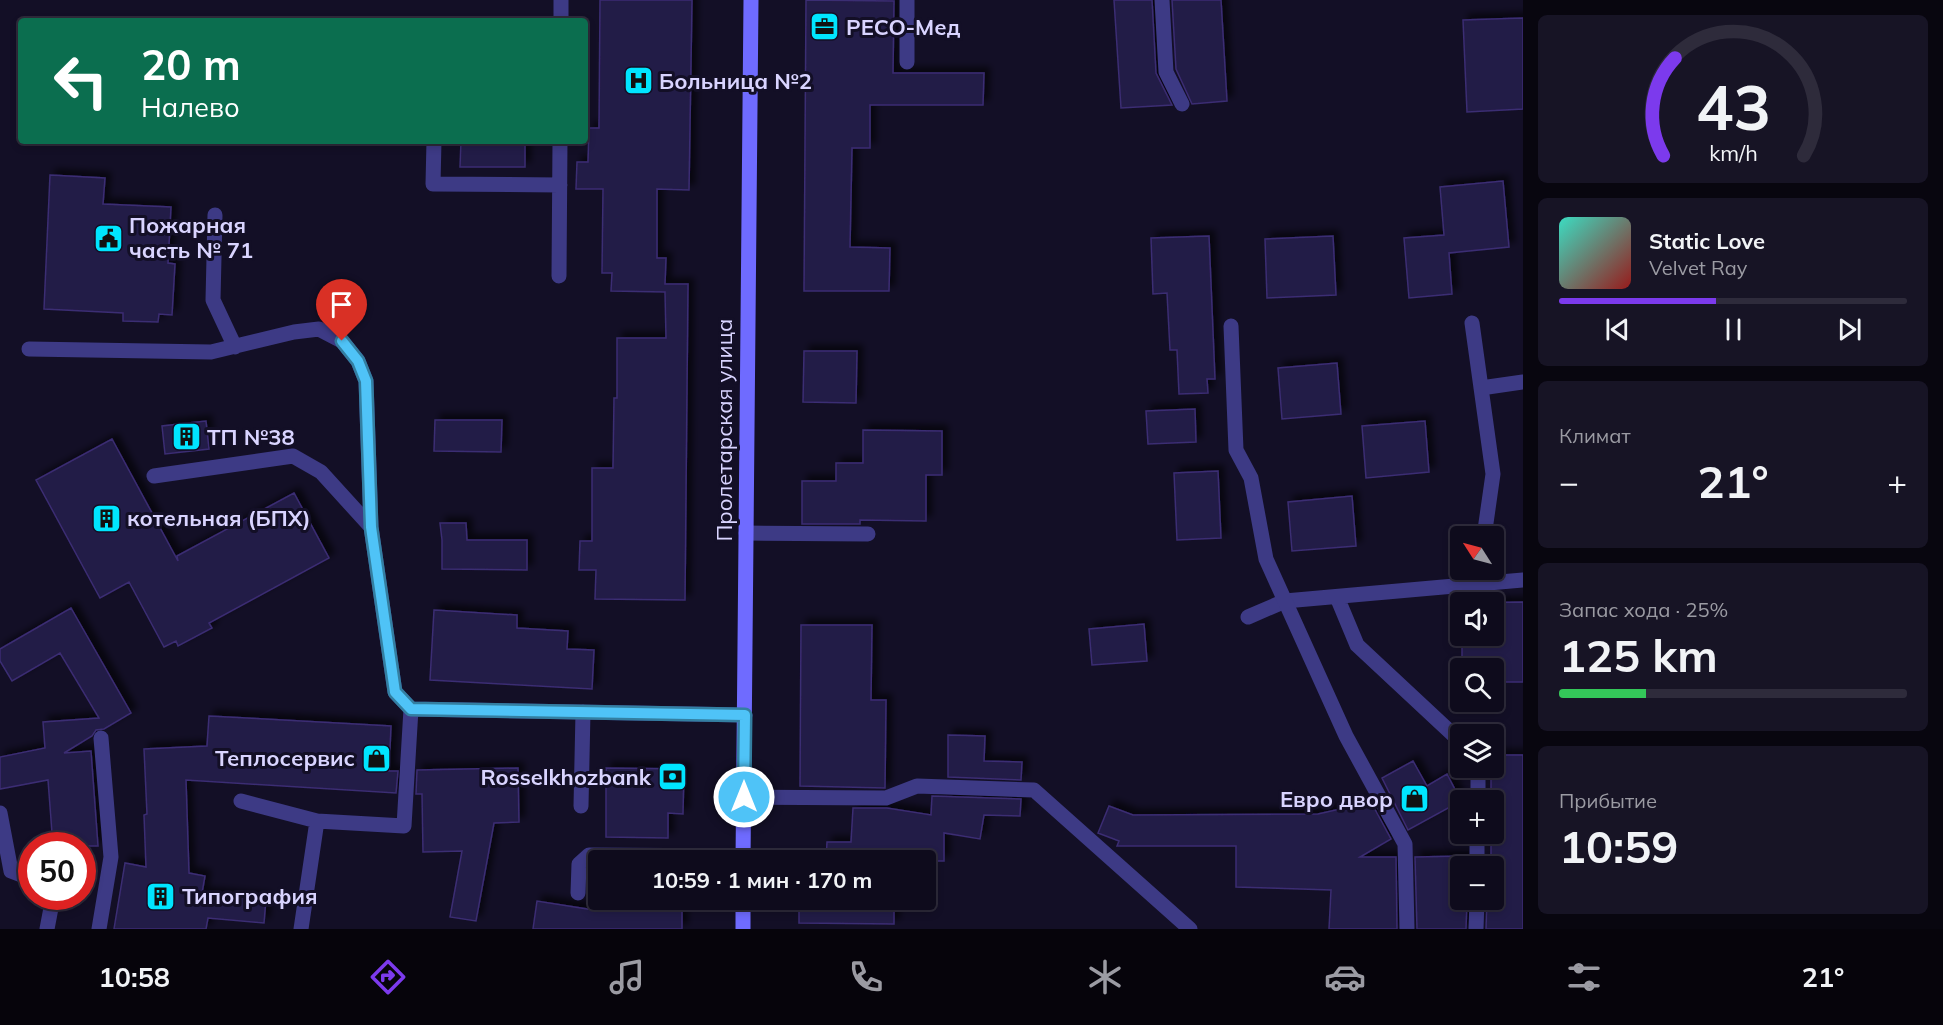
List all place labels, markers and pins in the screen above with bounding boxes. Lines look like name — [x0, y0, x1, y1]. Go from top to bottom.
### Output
office icon: РЕСО-Мед — [809, 11, 841, 43]
place label: РЕСО-Мед — [846, 13, 961, 41]
hospital icon: Больница №2 — [622, 65, 654, 97]
place label: Больница №2 — [659, 67, 812, 95]
place label: Пожарная часть № 71 — [129, 211, 253, 264]
public building icon: Пожарная часть № 71 — [92, 222, 124, 254]
pin — [316, 279, 367, 341]
building icon: ТП №38 — [170, 421, 202, 453]
place label: ТП №38 — [207, 423, 295, 451]
building icon: котельная (БПХ) — [90, 502, 122, 534]
place label: котельная (БПХ) — [127, 504, 310, 532]
shop icon: Теплосервис — [360, 742, 392, 774]
place label: Теплосервис — [215, 744, 355, 772]
bank icon: Rosselkhozbank — [656, 761, 688, 793]
place label: Rosselkhozbank — [480, 763, 652, 791]
shop icon: Евро двор — [1398, 783, 1430, 815]
place label: Евро двор — [1280, 785, 1393, 813]
building icon: Типография — [145, 880, 177, 912]
place label: Типография — [182, 882, 317, 910]

